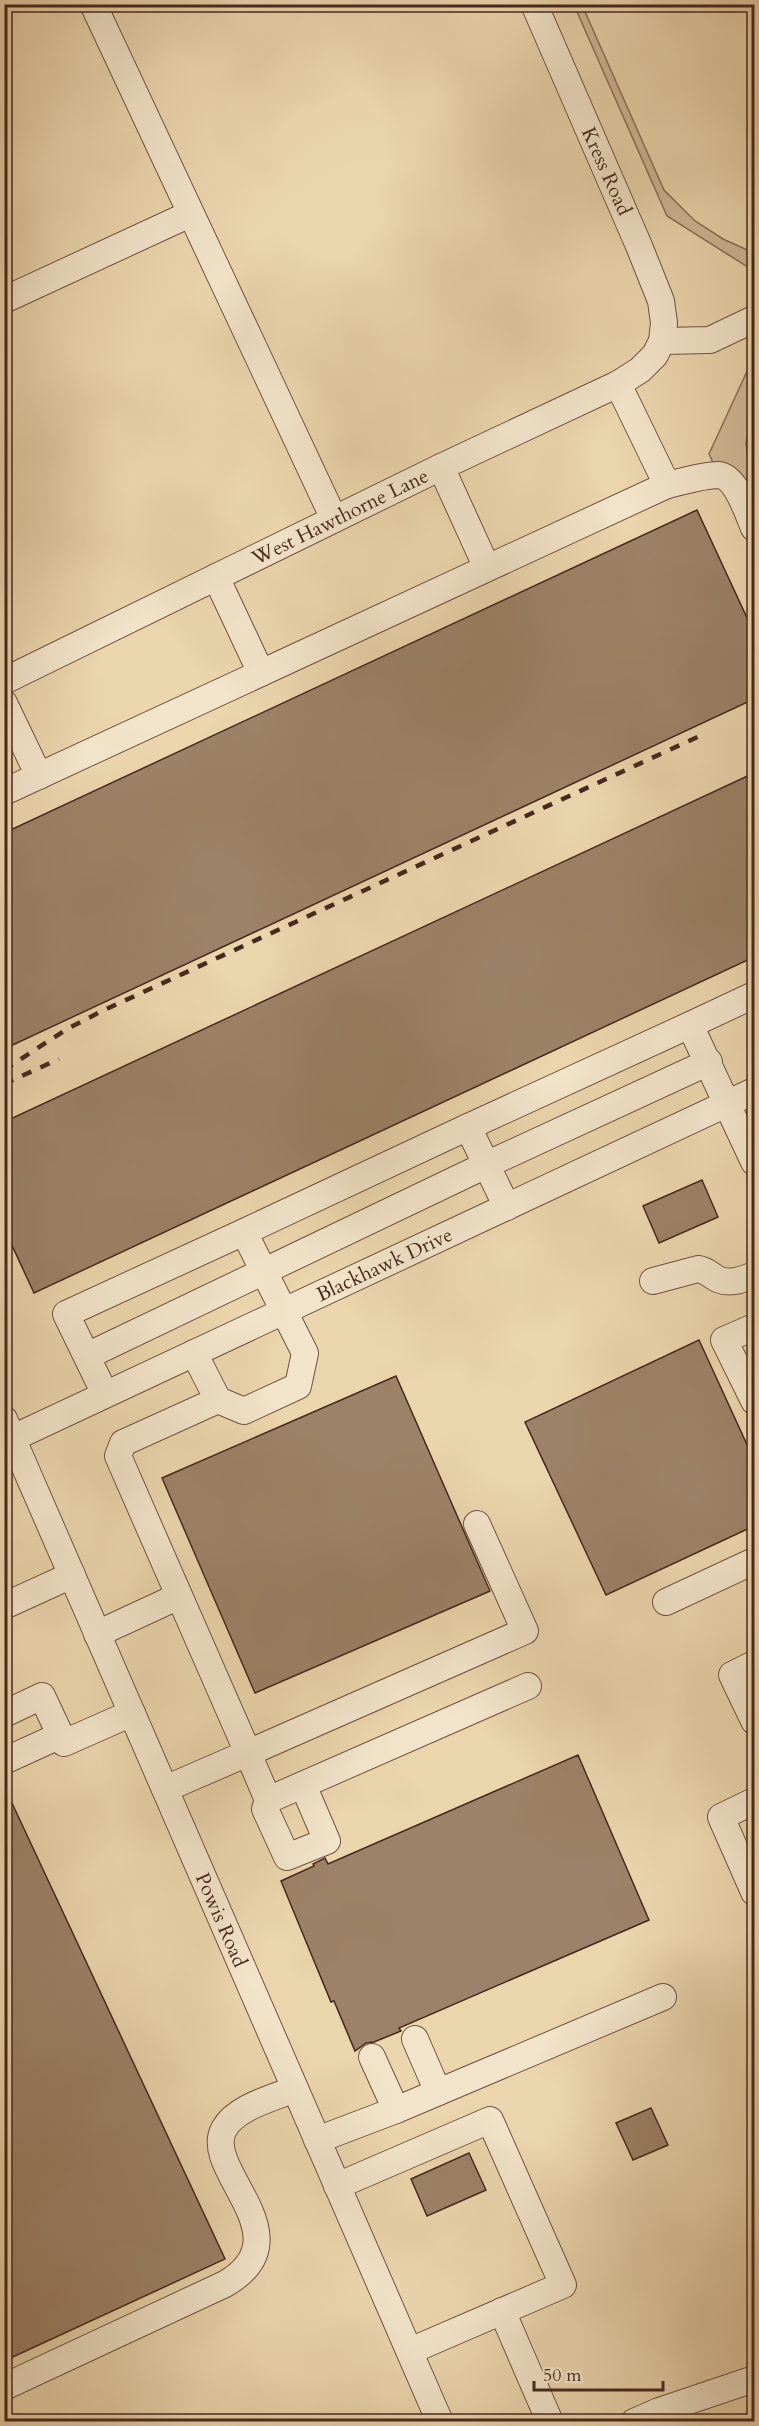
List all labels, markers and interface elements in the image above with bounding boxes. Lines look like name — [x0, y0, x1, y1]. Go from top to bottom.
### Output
street label: Kress Road — [575, 123, 638, 220]
street label: West Hawthorne Lane — [246, 462, 433, 572]
street label: Blackhawk Drive — [312, 1221, 457, 1308]
street label: Powis Road — [189, 1869, 254, 1972]
scale bar — [534, 2354, 663, 2392]
text: 50 m — [543, 2363, 582, 2388]

